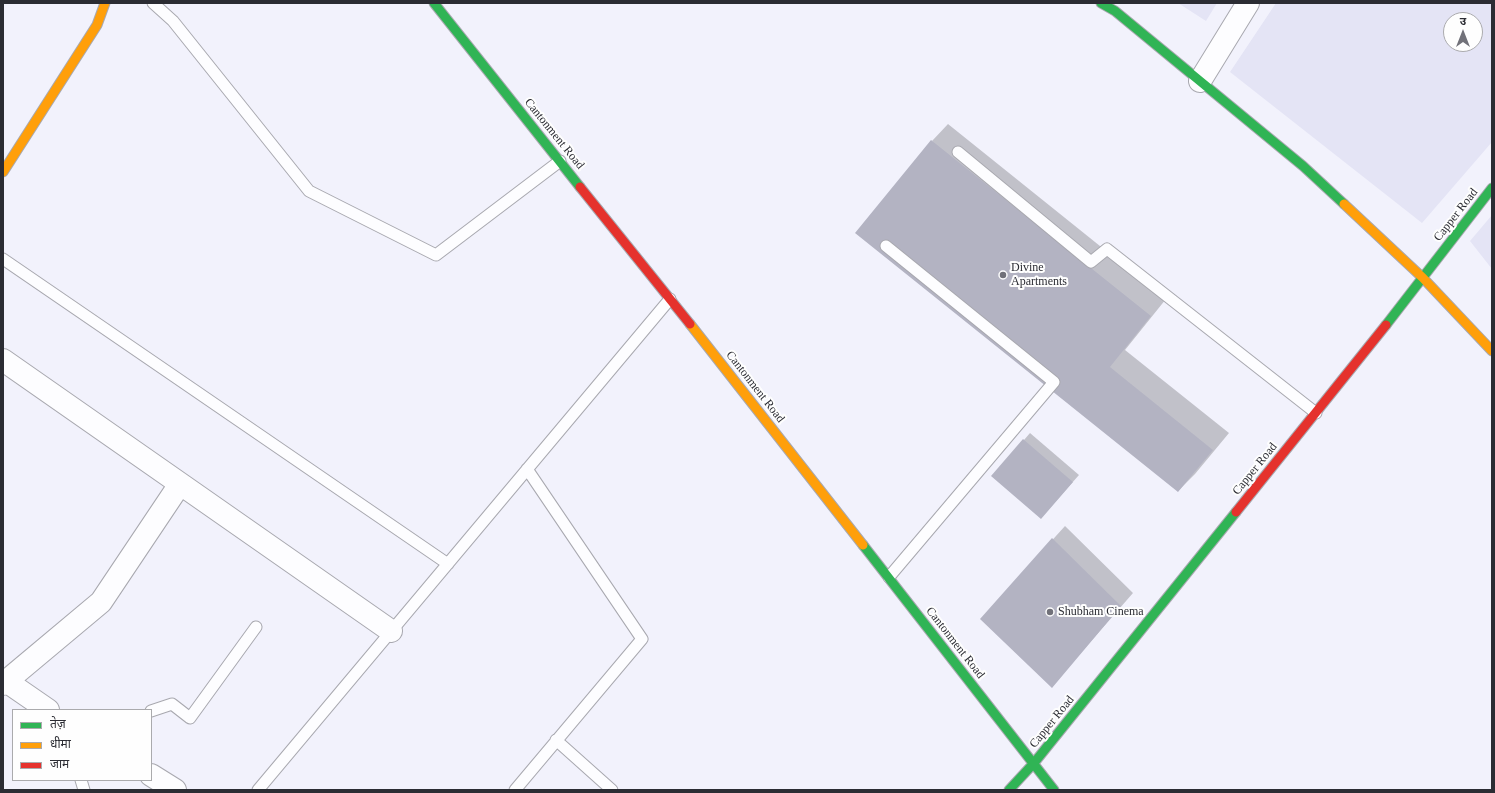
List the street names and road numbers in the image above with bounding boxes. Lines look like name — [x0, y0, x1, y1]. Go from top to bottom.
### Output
street label: Cantonment Road — [521, 96, 587, 172]
street label: Capper Road — [1431, 186, 1481, 244]
street label: Cantonment Road — [723, 348, 787, 426]
street label: Capper Road — [1230, 440, 1280, 498]
street label: Cantonment Road — [923, 604, 987, 682]
street label: Capper Road — [1027, 693, 1077, 751]

